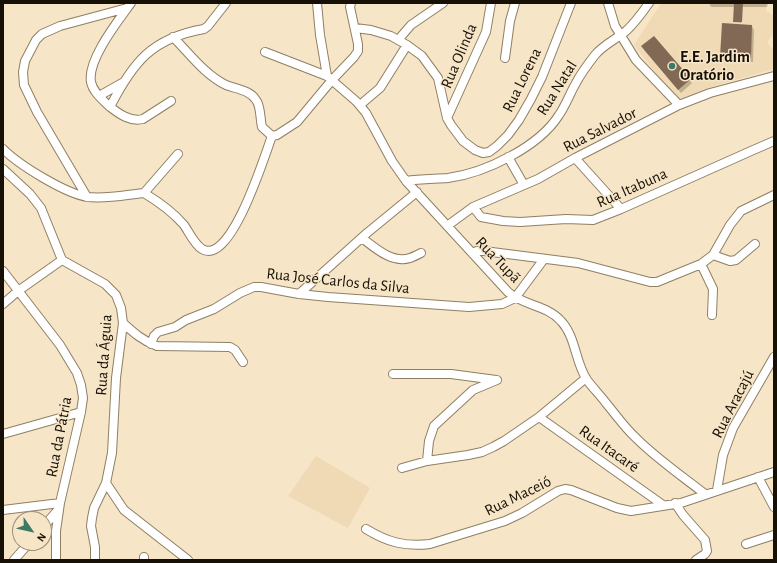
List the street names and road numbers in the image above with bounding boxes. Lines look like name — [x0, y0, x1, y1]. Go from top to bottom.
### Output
street label: Rua Olinda — [437, 21, 481, 91]
street label: Rua Lorena — [498, 45, 546, 115]
street label: Rua Natal — [533, 57, 581, 119]
street label: Rua Salvador — [560, 103, 640, 157]
street label: Rua Itabuna — [594, 164, 670, 212]
street label: Rua Tupã — [471, 233, 525, 287]
street label: Rua José Carlos da Silva — [265, 264, 411, 298]
street label: Rua da Águia — [92, 314, 116, 396]
street label: Rua Aracajú — [708, 367, 758, 441]
street label: Rua da Pátria — [42, 395, 76, 479]
street label: Rua Itacaré — [575, 421, 643, 477]
street label: Rua Maceió — [481, 472, 555, 520]

